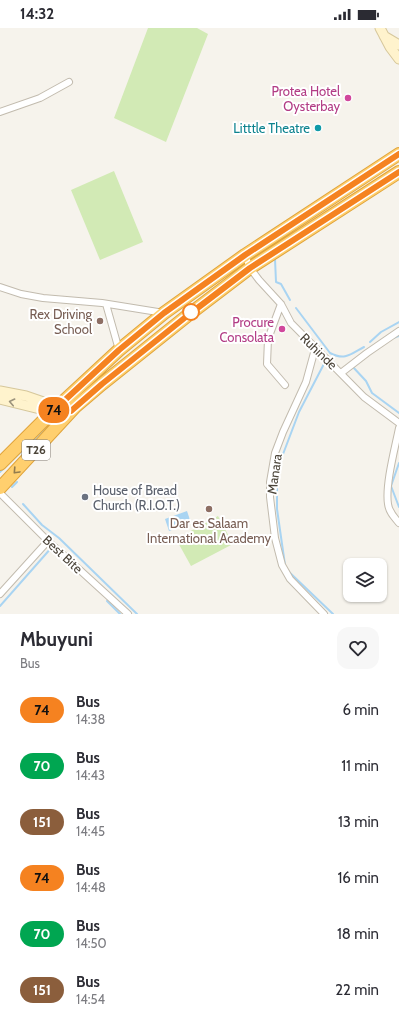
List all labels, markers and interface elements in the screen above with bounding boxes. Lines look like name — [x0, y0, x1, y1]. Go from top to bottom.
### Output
text: 14:32 — [20, 5, 54, 23]
place label: Protea Hotel Oysterbay — [271, 83, 340, 114]
marker: Protea Hotel Oysterbay — [343, 93, 353, 103]
place label: Litttle Theatre — [233, 120, 310, 136]
marker: Litttle Theatre — [313, 123, 323, 133]
unlabelled marker — [182, 303, 200, 321]
place label: Rex Driving School — [30, 306, 93, 337]
place label: Procure Consolata — [219, 314, 275, 345]
marker: Rex Driving School — [95, 316, 105, 326]
marker: Procure Consolata — [277, 324, 287, 334]
street label: Ruhinde — [297, 329, 341, 373]
line badge: 74 — [36, 397, 72, 423]
one-way arrow — [9, 398, 16, 406]
text: 74 — [46, 401, 62, 419]
road number: T26 — [22, 440, 50, 460]
street label: Manara — [263, 452, 285, 495]
one-way arrow — [13, 466, 21, 474]
place label: House of Bread Church (R.I.O.T.) — [93, 482, 180, 513]
marker: House of Bread Church (R.I.O.T.) — [80, 492, 90, 502]
marker: Dar es Salaam International Academy — [204, 504, 214, 514]
place label: Dar es Salaam International Academy — [147, 515, 272, 546]
street label: Best Bite — [40, 532, 86, 577]
map controls — [343, 558, 387, 602]
button: layers — [343, 558, 387, 602]
button: heart — [337, 627, 379, 669]
text: Mbuyuni — [20, 628, 93, 651]
text: Bus — [20, 655, 40, 671]
text: Bus — [76, 693, 100, 711]
text: 74 — [34, 701, 50, 719]
text: 6 min — [342, 701, 379, 719]
text: 14:38 — [76, 711, 105, 727]
text: Bus — [76, 749, 100, 767]
text: 70 — [34, 757, 50, 775]
text: 11 min — [341, 757, 379, 775]
text: 14:43 — [76, 767, 105, 783]
text: Bus — [76, 805, 100, 823]
text: 151 — [33, 813, 51, 831]
text: 13 min — [338, 813, 379, 831]
text: 14:45 — [76, 823, 105, 839]
text: Bus — [76, 861, 100, 879]
text: 74 — [34, 869, 50, 887]
text: 16 min — [337, 869, 379, 887]
text: 14:48 — [76, 879, 106, 895]
text: Bus — [76, 917, 100, 935]
text: 70 — [34, 925, 50, 943]
text: 18 min — [337, 925, 379, 943]
text: 14:50 — [76, 935, 107, 951]
text: Bus — [76, 973, 100, 991]
text: 151 — [33, 981, 51, 999]
text: 22 min — [335, 981, 379, 999]
text: 14:54 — [76, 991, 105, 1007]

